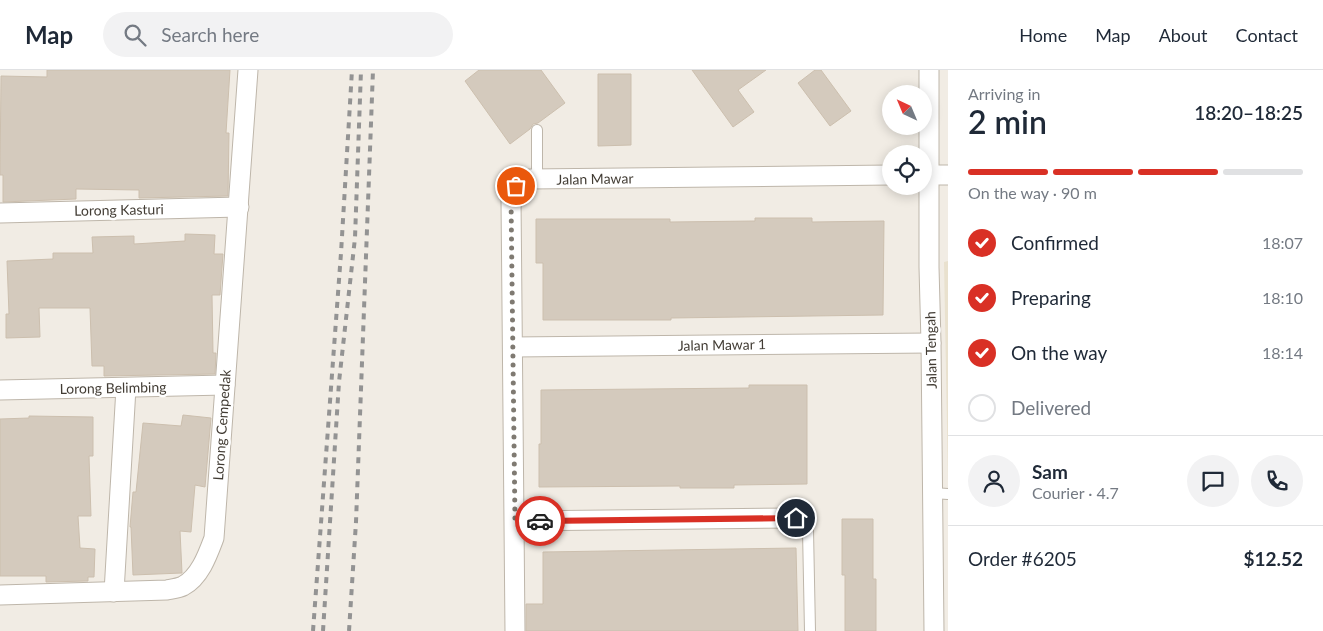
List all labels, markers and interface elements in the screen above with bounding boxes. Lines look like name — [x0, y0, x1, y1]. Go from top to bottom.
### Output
search box — [103, 12, 453, 57]
text: Map — [25, 20, 73, 49]
icon: search — [121, 21, 149, 49]
text: Search here — [161, 23, 259, 46]
text: Home — [1019, 24, 1067, 46]
text: Map — [1095, 24, 1131, 46]
text: About — [1159, 24, 1208, 46]
text: Contact — [1236, 24, 1298, 46]
text: Arriving in — [968, 84, 1041, 103]
north arrow — [882, 85, 932, 135]
map controls — [882, 85, 932, 195]
text: 18:20–18:25 — [1194, 101, 1303, 124]
text: 2 min — [968, 102, 1047, 141]
button: locate — [882, 145, 932, 195]
pin — [495, 165, 537, 207]
street label: Jalan Mawar — [556, 169, 634, 188]
icon: bag — [502, 172, 530, 200]
text: On the way · 90 m — [968, 183, 1097, 202]
street label: Lorong Kasturi — [74, 200, 164, 219]
icon: check — [968, 229, 996, 257]
text: Confirmed — [1011, 231, 1099, 254]
text: 18:07 — [1262, 233, 1303, 252]
icon: check — [968, 284, 996, 312]
text: Preparing — [1011, 286, 1091, 309]
text: 18:10 — [1262, 288, 1303, 307]
street label: Jalan Tengah — [921, 311, 940, 389]
street label: Jalan Mawar 1 — [678, 335, 766, 354]
icon: check — [968, 339, 996, 367]
text: On the way — [1011, 341, 1107, 364]
text: 18:14 — [1262, 343, 1303, 362]
street label: Lorong Cempedak — [209, 368, 234, 481]
street label: Lorong Belimbing — [59, 378, 167, 397]
text: Delivered — [1011, 396, 1091, 419]
button: person — [968, 455, 1020, 507]
button: chat — [1187, 455, 1239, 507]
button: phone — [1251, 455, 1303, 507]
text: Sam — [1032, 460, 1068, 483]
text: Courier · 4.7 — [1032, 483, 1119, 502]
courier — [515, 496, 565, 546]
pin — [775, 497, 817, 539]
icon: home — [782, 504, 810, 532]
icon: car — [526, 507, 554, 535]
text: Order #6205 — [968, 547, 1077, 570]
text: $12.52 — [1243, 547, 1303, 570]

